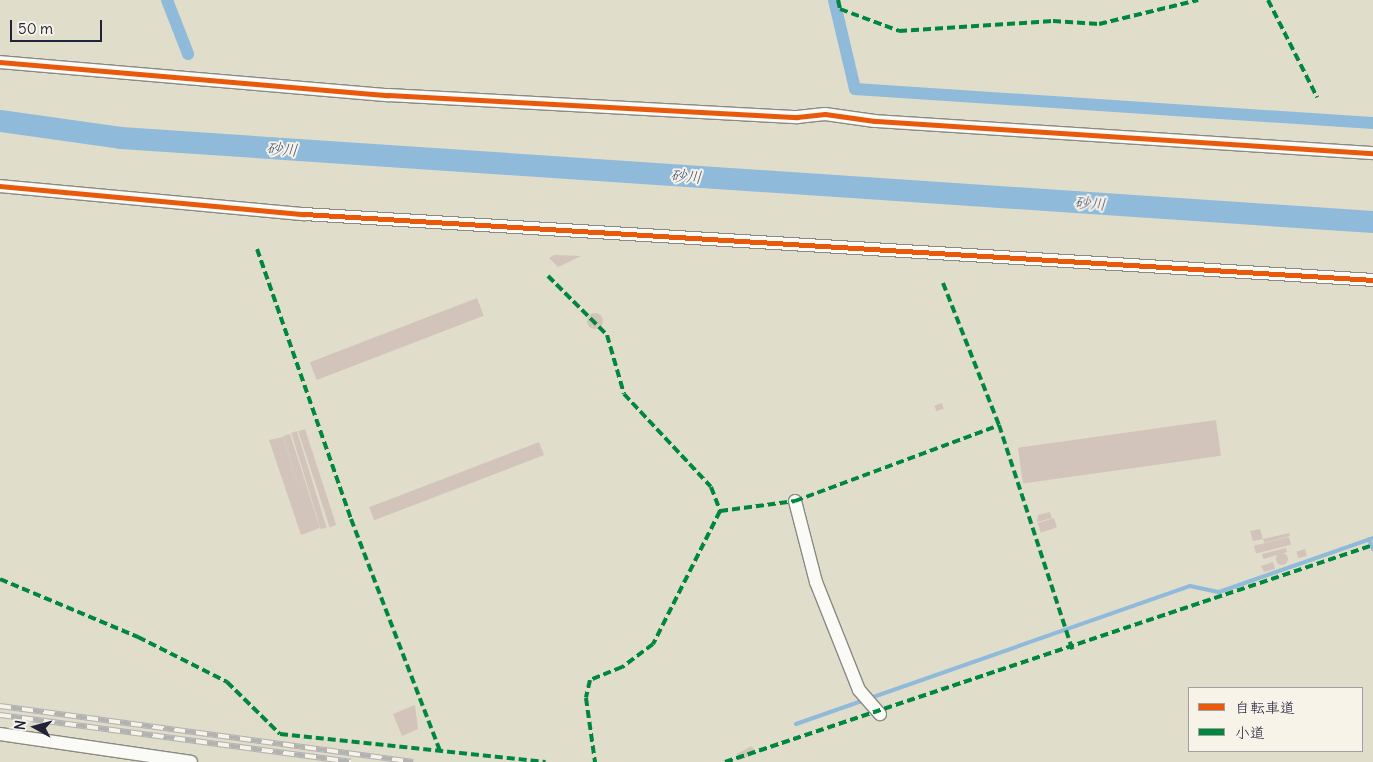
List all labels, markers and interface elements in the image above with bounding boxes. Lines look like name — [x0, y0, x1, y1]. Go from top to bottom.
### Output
scale bar — [12, 10, 105, 42]
text: 50 m — [18, 19, 53, 38]
water label: 砂川 — [265, 138, 299, 160]
water label: 砂川 — [669, 165, 703, 187]
water label: 砂川 — [1073, 192, 1107, 214]
legend — [1188, 687, 1363, 752]
text: 自転車道 — [1235, 698, 1295, 717]
north arrow — [10, 702, 60, 752]
text: N — [11, 719, 30, 731]
text: 小道 — [1235, 723, 1265, 742]

